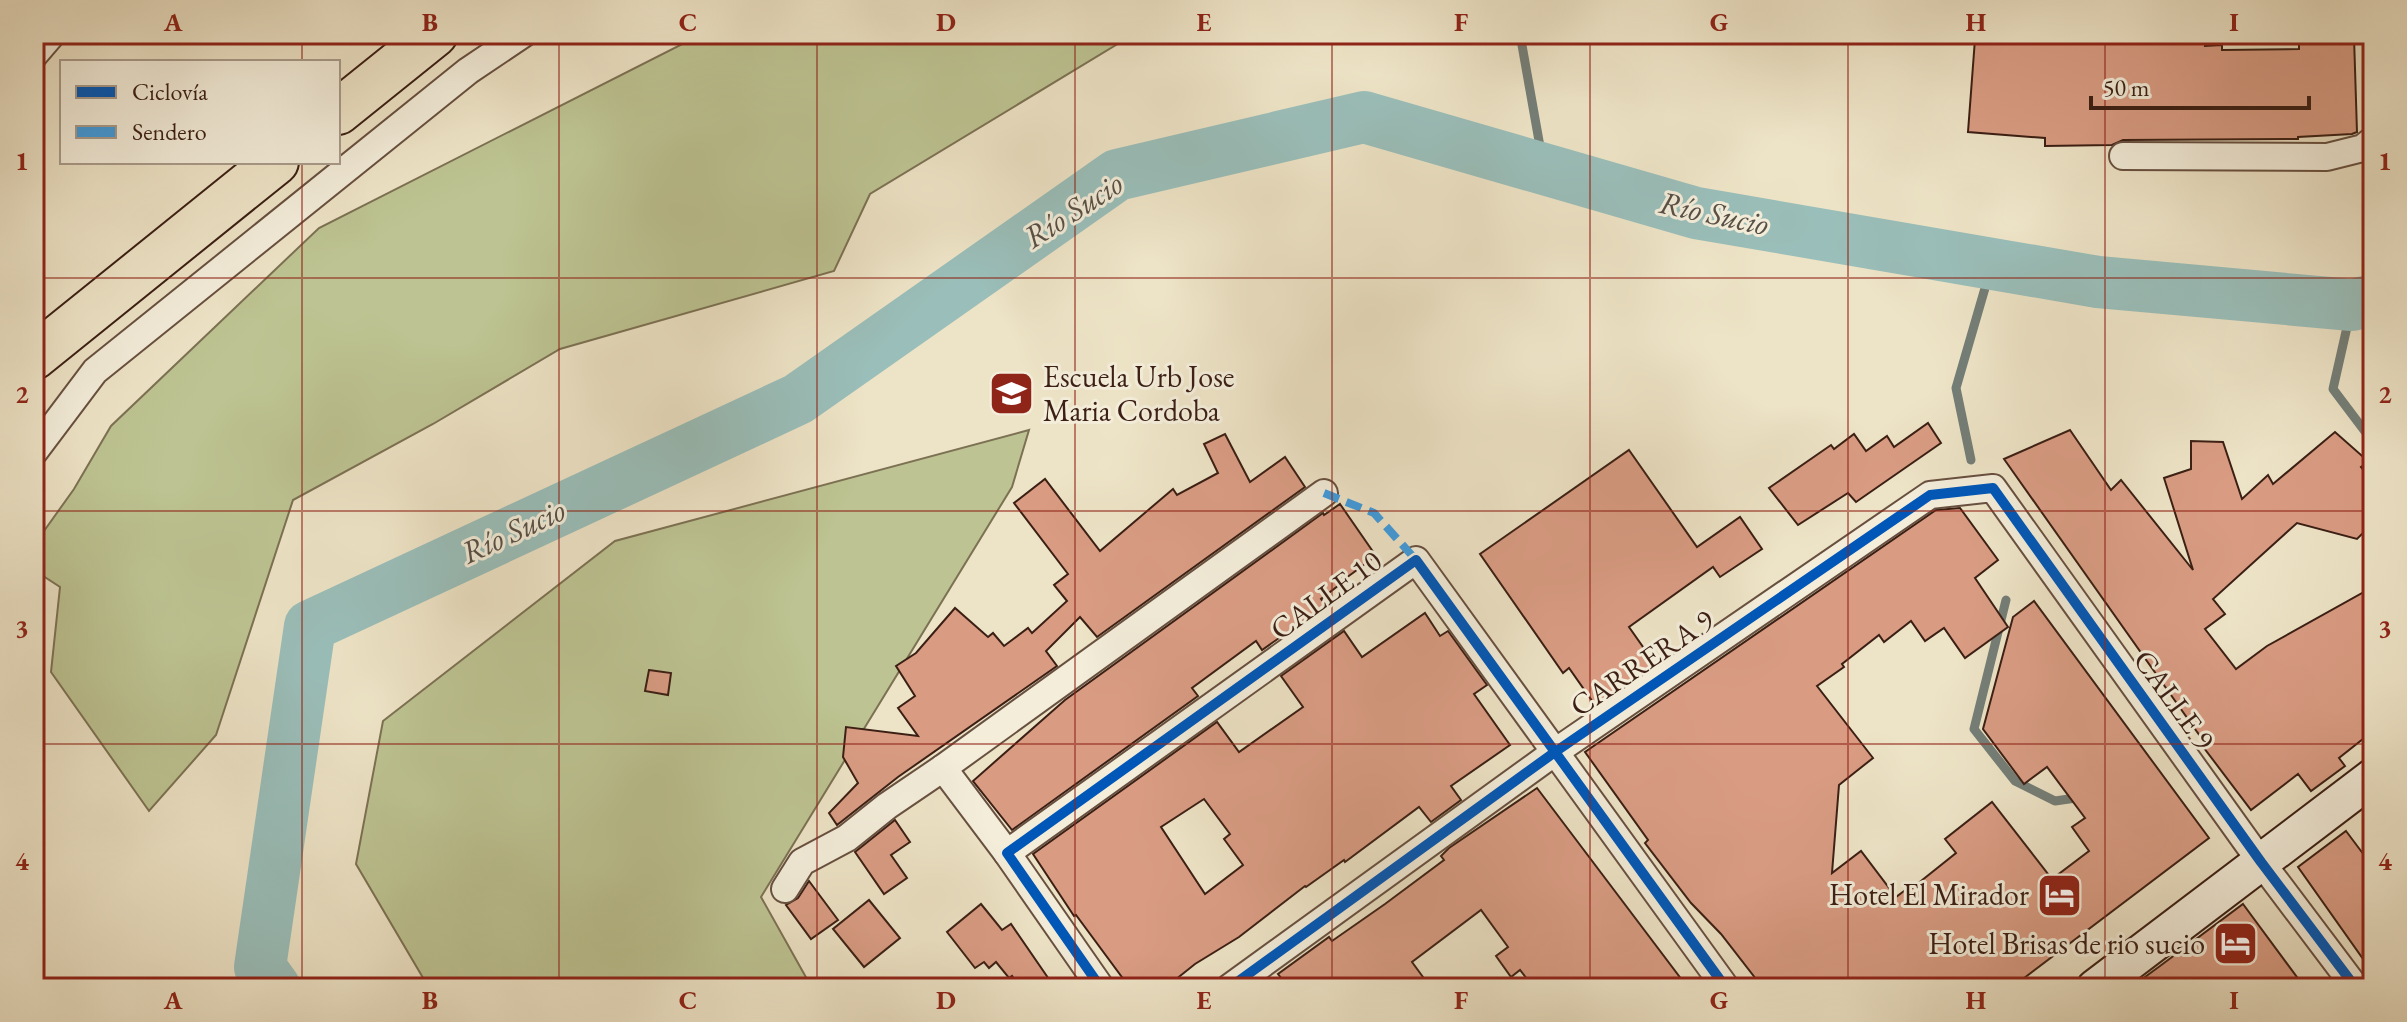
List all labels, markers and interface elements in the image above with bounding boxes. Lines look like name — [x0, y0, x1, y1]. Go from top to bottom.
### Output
text: A — [163, 5, 183, 39]
text: B — [422, 5, 438, 39]
text: C — [679, 5, 697, 39]
text: D — [936, 5, 956, 39]
text: E — [1197, 5, 1212, 39]
text: F — [1454, 5, 1468, 39]
text: G — [1710, 5, 1729, 39]
text: H — [1966, 5, 1987, 39]
text: I — [2229, 5, 2239, 39]
legend — [60, 60, 340, 164]
scale bar — [2091, 60, 2309, 110]
text: 50 m — [2103, 72, 2150, 103]
text: Ciclovía — [132, 76, 208, 107]
text: Sendero — [132, 116, 207, 147]
text: 1 — [15, 144, 29, 178]
text: 1 — [2378, 144, 2392, 178]
water label: Río Sucio — [1015, 162, 1131, 258]
water label: Río Sucio — [1655, 181, 1773, 245]
place label: Escuela Urb Jose Maria Cordoba — [1043, 357, 1235, 430]
school or university icon: Escuela Urb Jose Maria Cordoba — [988, 370, 1036, 418]
text: 2 — [15, 377, 29, 411]
text: 2 — [2378, 377, 2392, 411]
water label: Río Sucio — [454, 489, 572, 573]
street label: CALLE 10 — [1262, 541, 1389, 648]
street label: CARRERA 9 — [1562, 600, 1721, 725]
text: 3 — [15, 611, 29, 645]
text: 3 — [2378, 611, 2392, 645]
street label: CALLE 9 — [2125, 642, 2224, 757]
text: 4 — [15, 844, 29, 878]
text: 4 — [2378, 844, 2392, 878]
hotel icon: Hotel El Mirador — [2036, 871, 2084, 919]
place label: Hotel El Mirador — [1829, 875, 2029, 914]
hotel icon: Hotel Brisas de rio sucio — [2212, 920, 2260, 968]
place label: Hotel Brisas de rio sucio — [1928, 924, 2205, 963]
text: A — [163, 983, 183, 1017]
text: B — [422, 983, 438, 1017]
text: C — [679, 983, 697, 1017]
text: D — [936, 983, 956, 1017]
text: E — [1197, 983, 1212, 1017]
text: F — [1454, 983, 1468, 1017]
text: G — [1710, 983, 1729, 1017]
text: H — [1966, 983, 1987, 1017]
text: I — [2229, 983, 2239, 1017]

